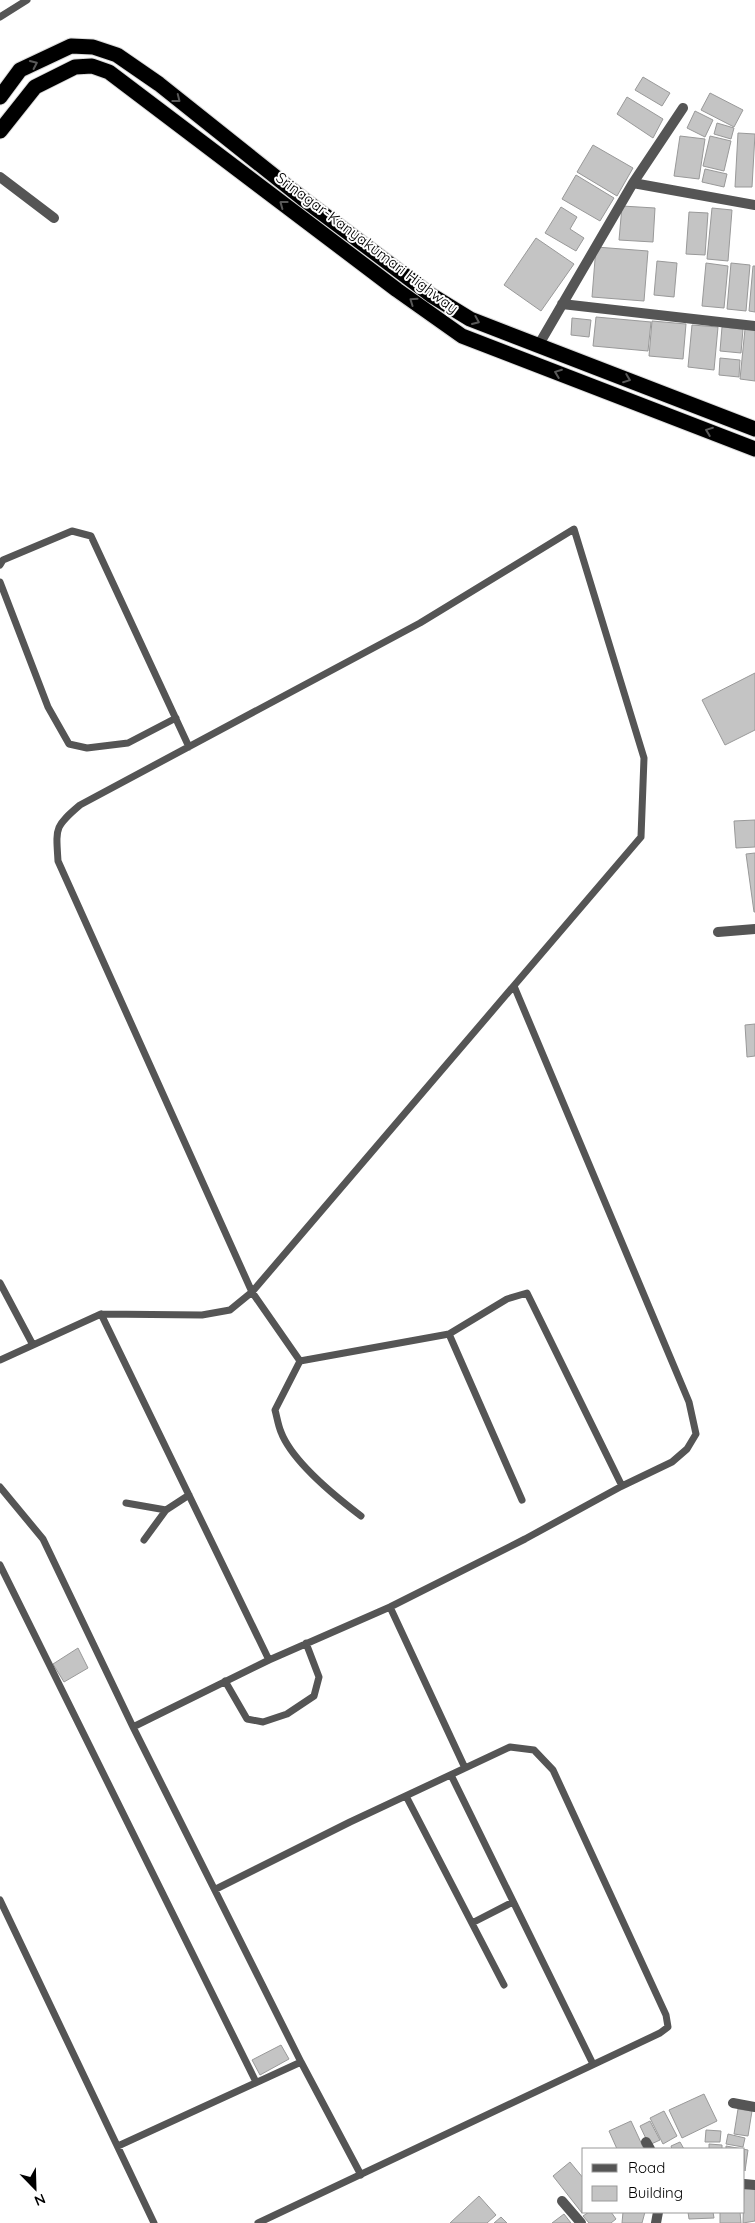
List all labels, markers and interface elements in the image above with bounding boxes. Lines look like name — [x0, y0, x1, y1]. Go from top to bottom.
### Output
one-way arrow — [29, 59, 38, 70]
one-way arrow — [172, 93, 181, 102]
street label: Srinagar-Kanyakumari Highway — [272, 168, 462, 318]
one-way arrow — [280, 201, 289, 209]
one-way arrow — [409, 298, 419, 307]
one-way arrow — [471, 314, 480, 325]
one-way arrow — [554, 369, 563, 379]
one-way arrow — [623, 373, 631, 383]
one-way arrow — [706, 427, 714, 437]
legend — [582, 2148, 745, 2213]
text: Road — [628, 2158, 665, 2177]
north arrow — [10, 2163, 60, 2213]
text: Building — [628, 2183, 683, 2202]
text: N — [32, 2190, 48, 2210]

